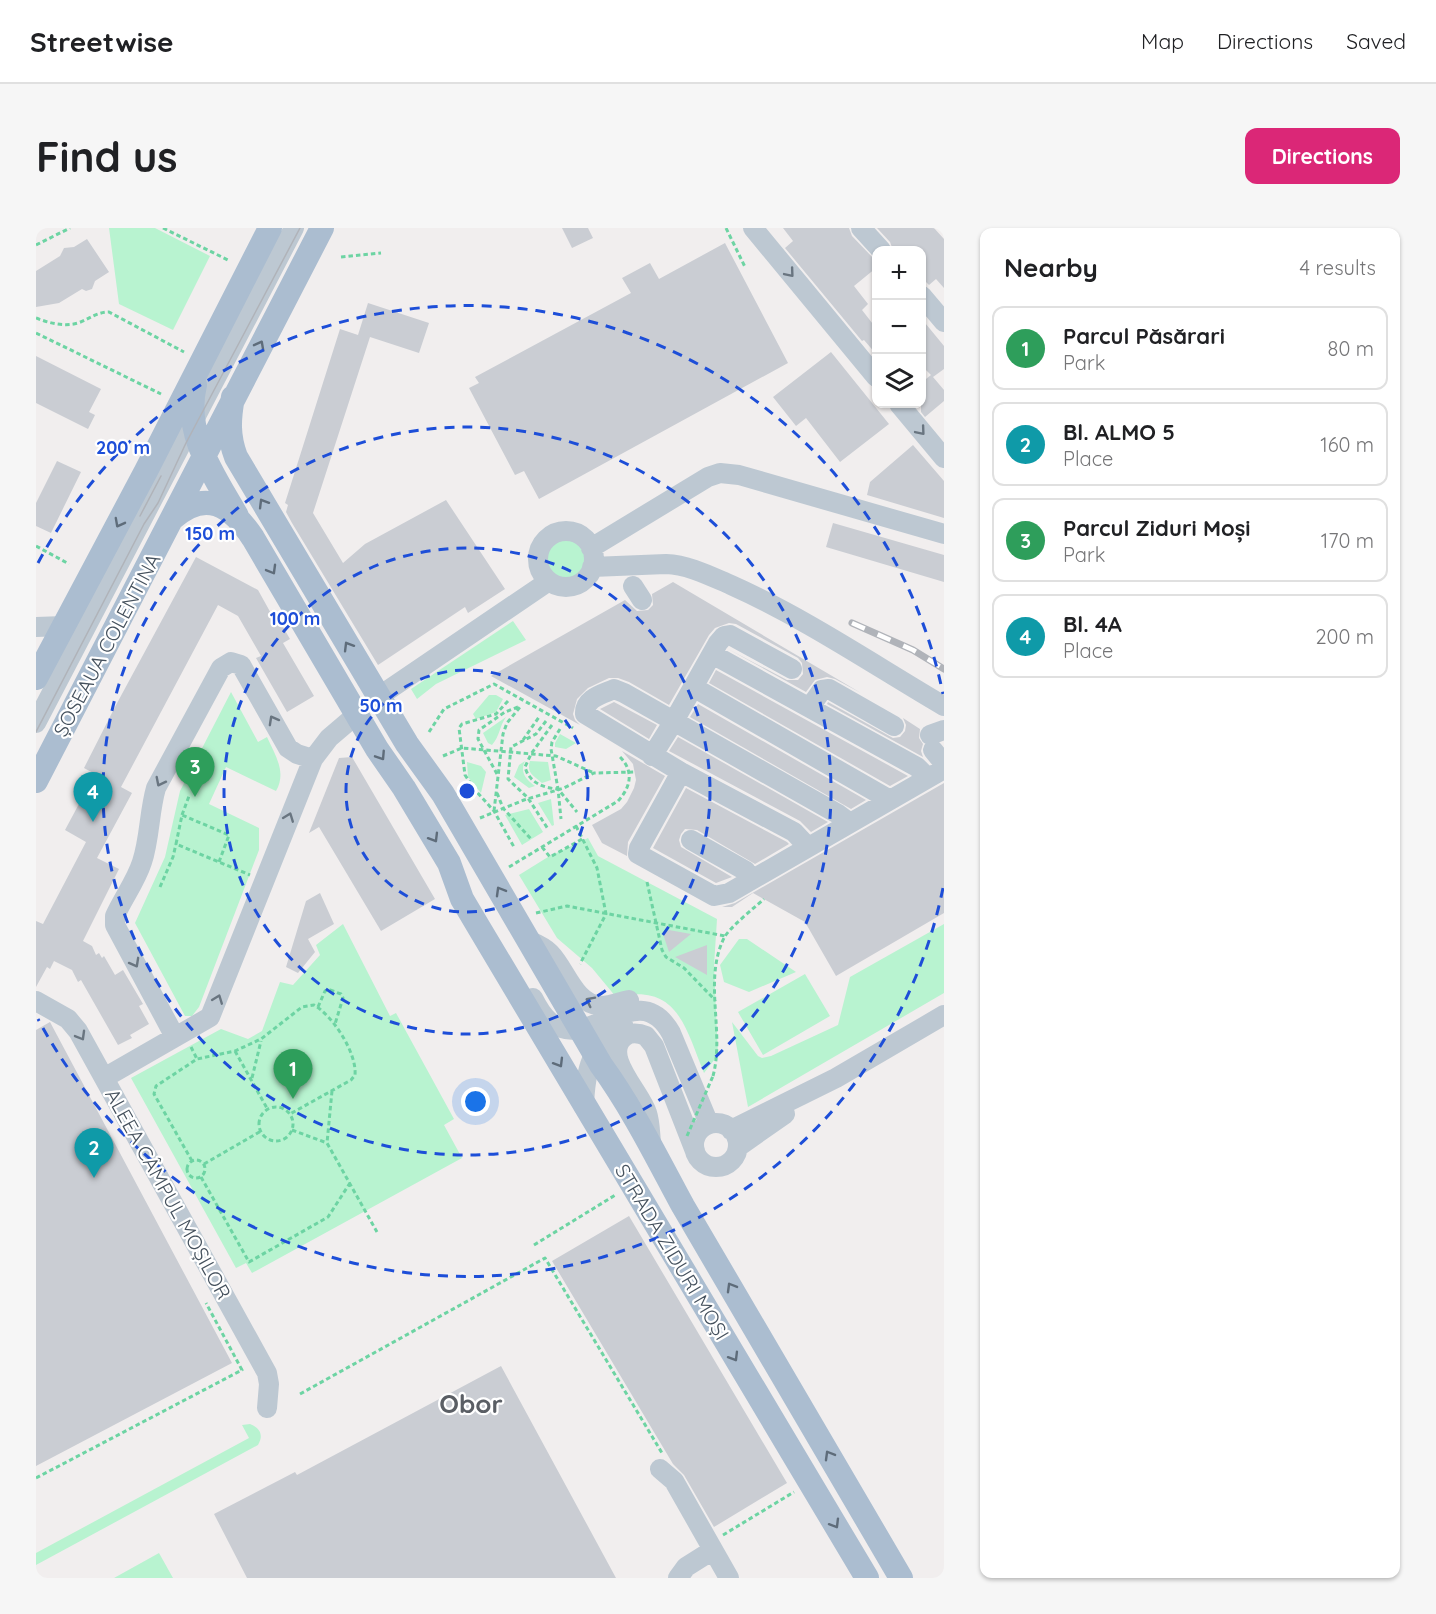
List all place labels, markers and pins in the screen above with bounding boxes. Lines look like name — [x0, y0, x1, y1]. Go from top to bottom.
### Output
pin: 3 — [176, 748, 214, 797]
pin: 4 — [74, 772, 112, 822]
centre of rings — [457, 781, 477, 801]
pin: 1 — [274, 1050, 312, 1099]
pin: 2 — [74, 1128, 114, 1178]

